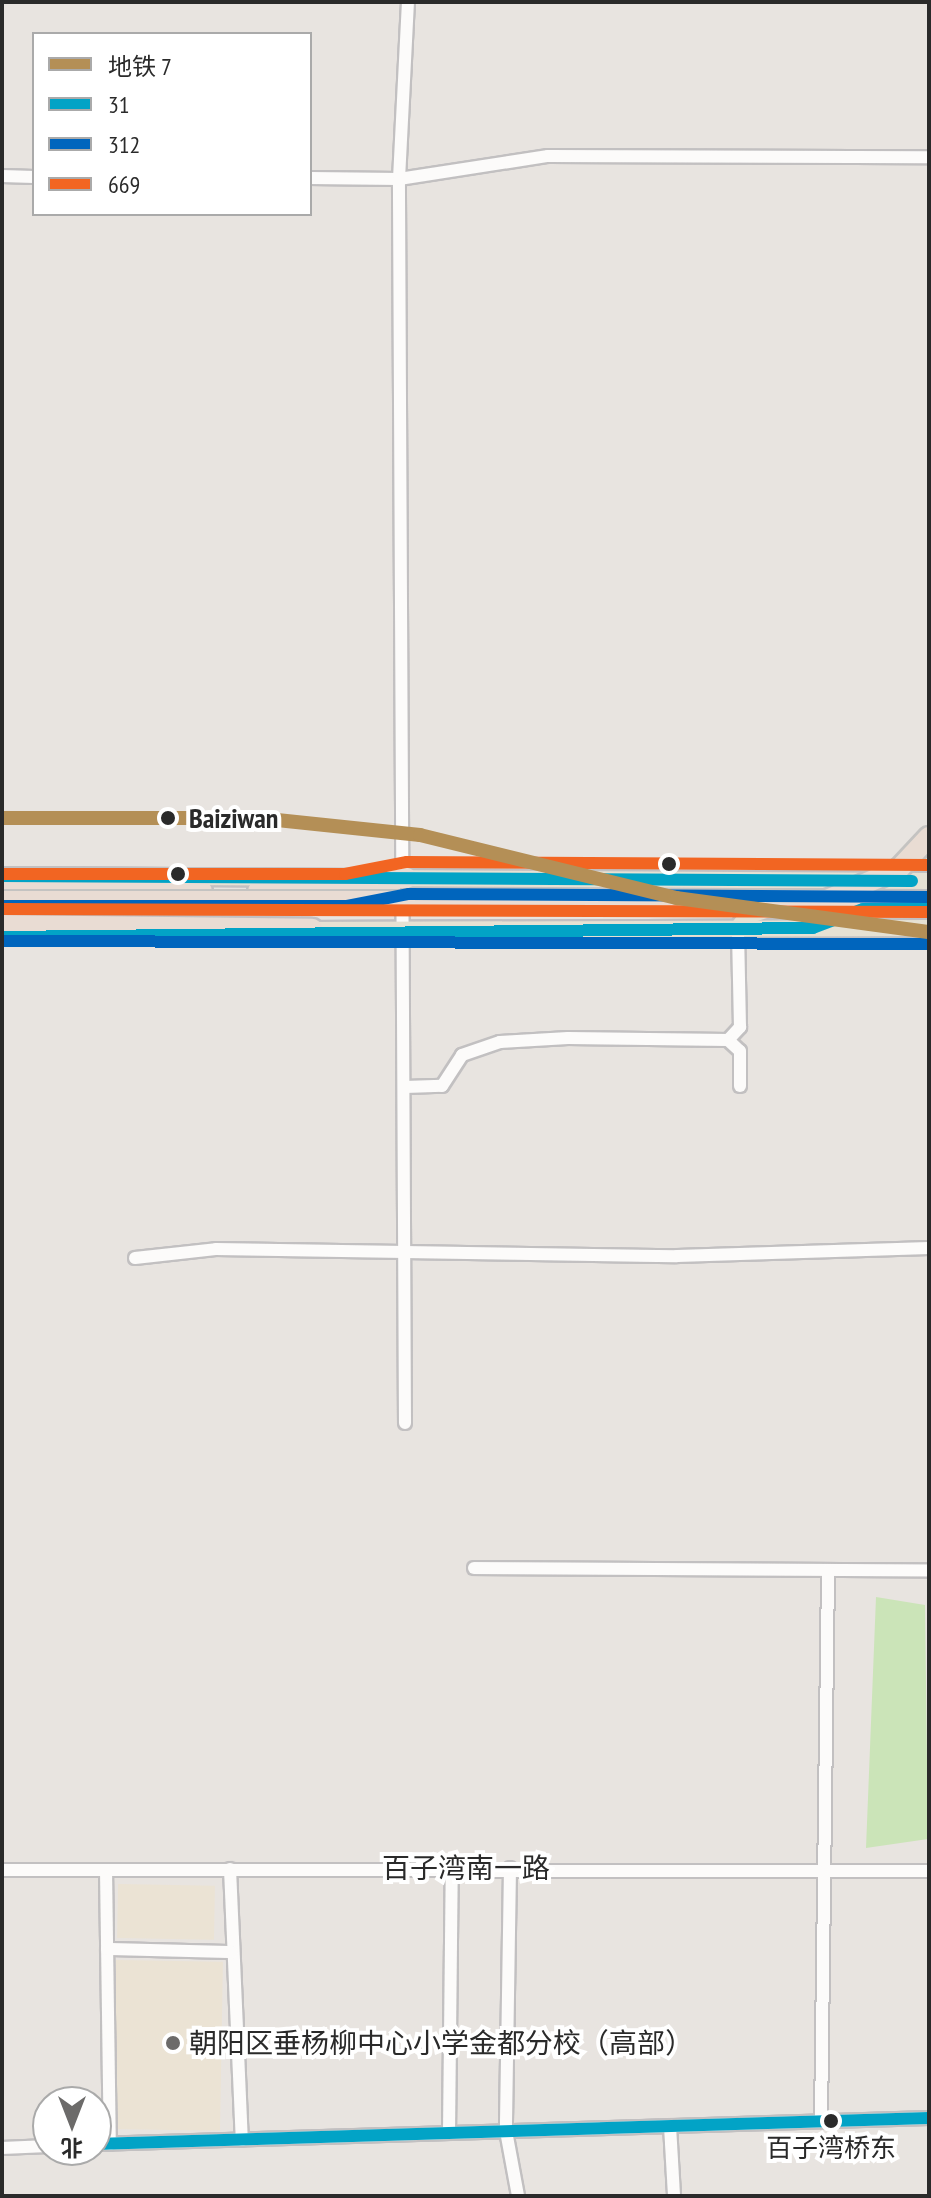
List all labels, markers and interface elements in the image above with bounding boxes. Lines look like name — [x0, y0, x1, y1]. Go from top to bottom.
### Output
legend — [32, 32, 312, 216]
text: 地铁 7 — [108, 51, 172, 82]
text: 31 — [108, 89, 130, 120]
text: 312 — [108, 129, 140, 160]
text: 669 — [108, 169, 140, 200]
place label: Baiziwan — [189, 801, 278, 835]
marker: Baiziwan — [154, 804, 182, 832]
unlabelled marker — [661, 856, 677, 872]
unlabelled marker — [170, 866, 186, 882]
street label: 百子湾南一路 — [382, 1851, 550, 1885]
place label: 朝阳区垂杨柳中心小学金都分校（高部） — [189, 2026, 693, 2060]
marker: 朝阳区垂杨柳中心小学金都分校（高部） — [164, 2034, 182, 2052]
north arrow — [32, 2086, 112, 2166]
marker: 百子湾桥东 — [823, 2113, 839, 2129]
place label: 百子湾桥东 — [766, 2132, 896, 2164]
text: 北 — [61, 2134, 83, 2162]

